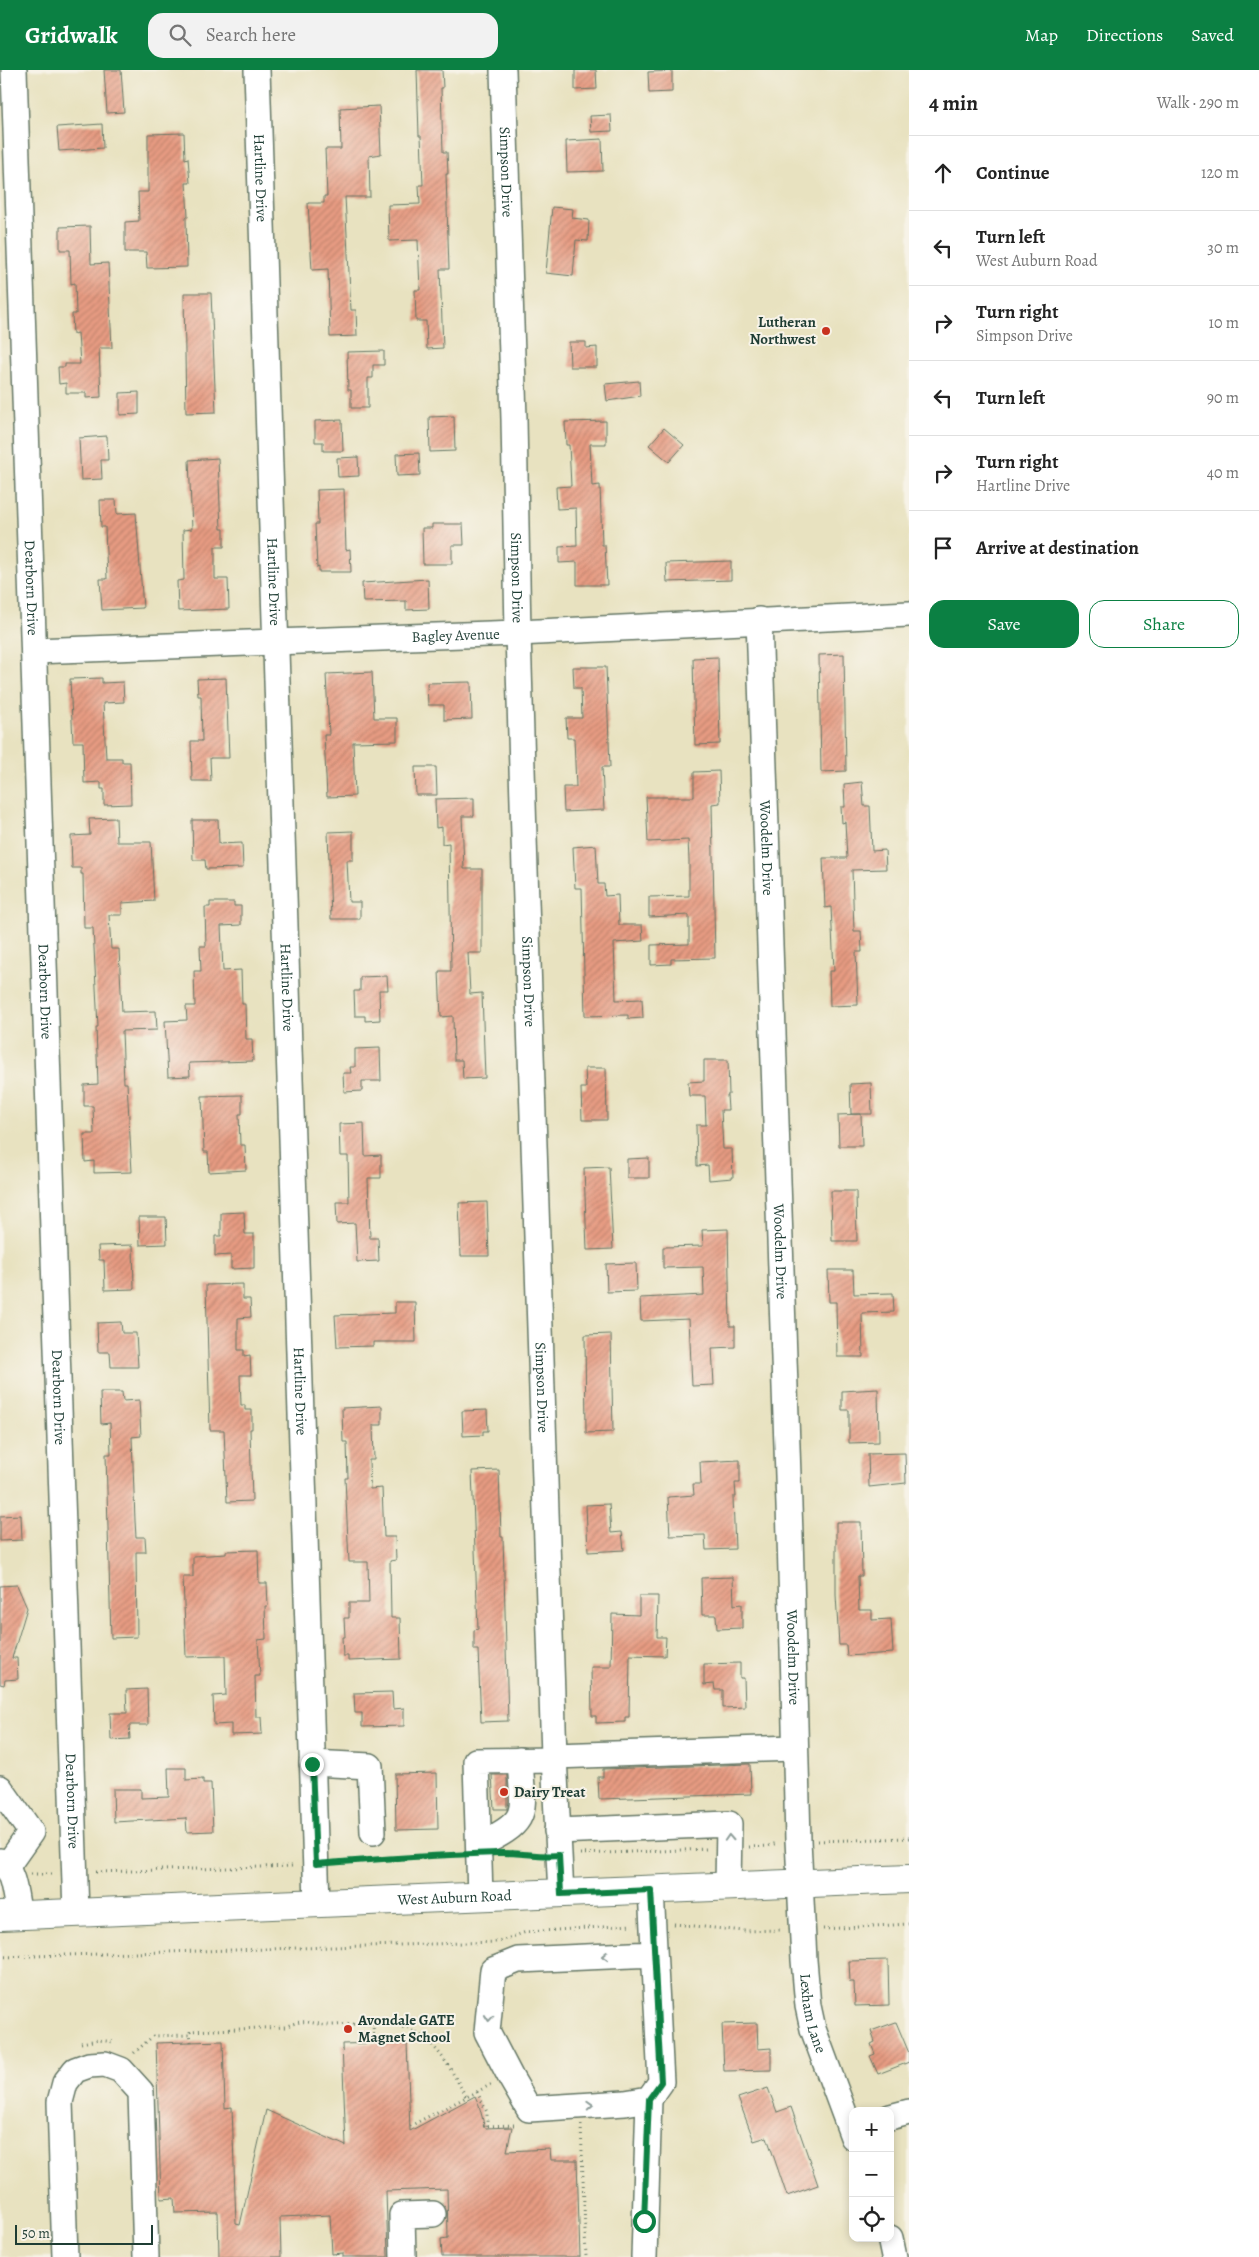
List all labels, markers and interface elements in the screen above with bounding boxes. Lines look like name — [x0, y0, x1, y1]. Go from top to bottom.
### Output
search box — [148, 13, 498, 58]
text: Gridwalk — [25, 19, 118, 51]
icon: search — [166, 21, 194, 49]
text: Search here — [206, 22, 296, 48]
text: Map — [1025, 23, 1058, 47]
text: Directions — [1086, 23, 1163, 47]
text: Saved — [1191, 23, 1234, 47]
text: 4 min — [929, 89, 978, 117]
text: Walk · 290 m — [1157, 92, 1239, 114]
street label: Simpson Drive — [495, 126, 518, 218]
street label: Hartline Drive — [249, 133, 272, 223]
icon: ahead — [929, 159, 957, 187]
text: Continue — [976, 160, 1050, 186]
text: 120 m — [1201, 162, 1239, 184]
text: Turn left — [976, 224, 1045, 250]
icon: left — [929, 234, 957, 262]
text: 30 m — [1207, 237, 1239, 259]
text: West Auburn Road — [976, 250, 1098, 272]
text: Turn right — [976, 299, 1058, 325]
icon: right — [929, 309, 957, 337]
place label: Lutheran Northwest — [750, 312, 817, 349]
text: 10 m — [1209, 312, 1239, 334]
marker: Lutheran Northwest — [820, 325, 832, 337]
text: Simpson Drive — [976, 325, 1073, 347]
icon: left — [929, 384, 957, 412]
text: Turn left — [976, 385, 1045, 411]
text: 90 m — [1207, 387, 1239, 409]
text: Turn right — [976, 449, 1058, 475]
icon: right — [929, 459, 957, 487]
text: 40 m — [1207, 462, 1239, 484]
text: Hartline Drive — [976, 475, 1070, 497]
street label: Simpson Drive — [506, 532, 528, 624]
icon: arrive — [929, 534, 957, 562]
text: Arrive at destination — [976, 535, 1139, 561]
street label: Hartline Drive — [262, 537, 285, 626]
street label: Dearborn Drive — [20, 539, 43, 636]
button: Save — [929, 600, 1079, 648]
button: Share — [1089, 600, 1239, 648]
street label: Bagley Avenue — [411, 624, 500, 647]
street label: Woodelm Drive — [755, 799, 778, 896]
street label: Simpson Drive — [517, 936, 540, 1028]
street label: Dearborn Drive — [33, 943, 57, 1040]
street label: Hartline Drive — [276, 943, 298, 1032]
street label: Woodelm Drive — [769, 1203, 792, 1300]
street label: Simpson Drive — [530, 1342, 553, 1433]
street label: Hartline Drive — [289, 1347, 312, 1436]
street label: Dearborn Drive — [47, 1349, 70, 1446]
street label: Woodelm Drive — [782, 1608, 804, 1706]
street label: Dearborn Drive — [61, 1753, 84, 1850]
route end — [301, 1753, 324, 1776]
place label: Dairy Treat — [514, 1782, 585, 1802]
marker: Dairy Treat — [498, 1786, 510, 1798]
one-way arrow — [724, 1834, 735, 1842]
street label: West Auburn Road — [396, 1885, 513, 1910]
one-way arrow — [601, 1951, 609, 1962]
street label: Lexham Lane — [795, 1973, 831, 2056]
place label: Avondale GATE Magnet School — [357, 2010, 455, 2047]
one-way arrow — [484, 2015, 495, 2023]
marker: Avondale GATE Magnet School — [342, 2023, 354, 2035]
one-way arrow — [586, 2100, 594, 2111]
map controls — [849, 2107, 894, 2242]
button: + — [849, 2107, 894, 2152]
button: − — [849, 2152, 894, 2197]
button: locate — [849, 2197, 894, 2242]
route start — [633, 2210, 656, 2233]
scale bar — [15, 2222, 152, 2245]
text: 50 m — [22, 2224, 50, 2243]

